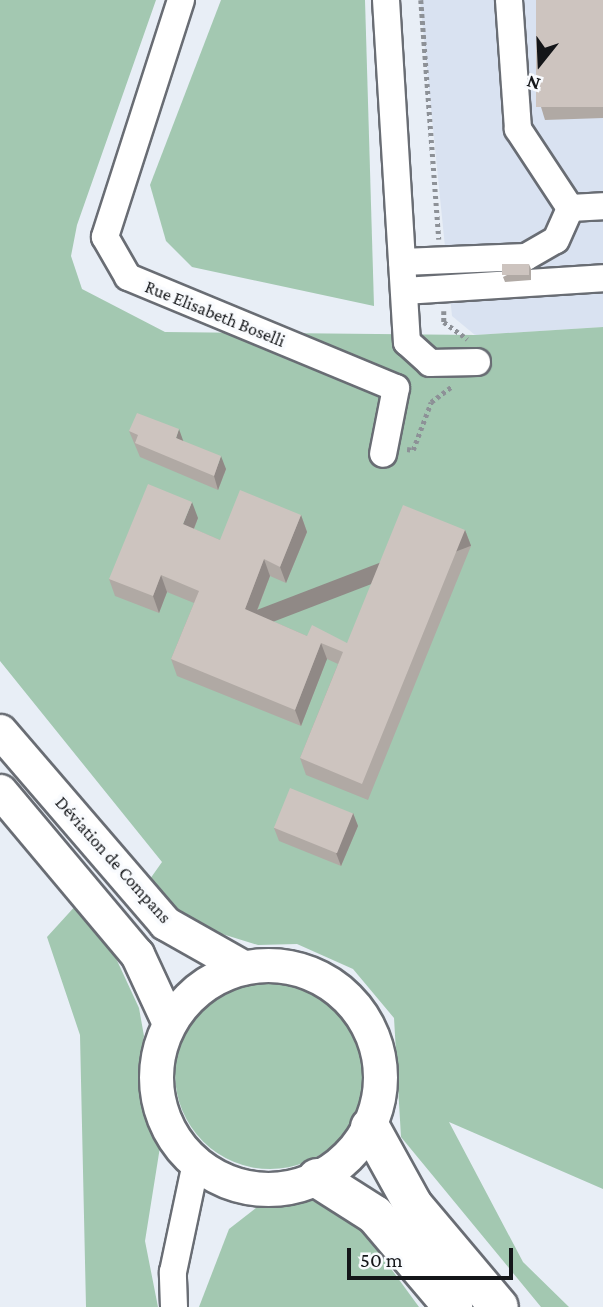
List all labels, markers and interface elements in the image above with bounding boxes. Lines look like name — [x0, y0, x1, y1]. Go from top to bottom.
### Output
north arrow — [505, 28, 575, 98]
text: N — [524, 71, 543, 95]
street label: Rue Elisabeth Boselli — [142, 276, 288, 352]
street label: Déviation de Compans — [50, 792, 176, 928]
scale bar — [351, 1234, 517, 1278]
text: 50 m — [360, 1248, 403, 1272]

